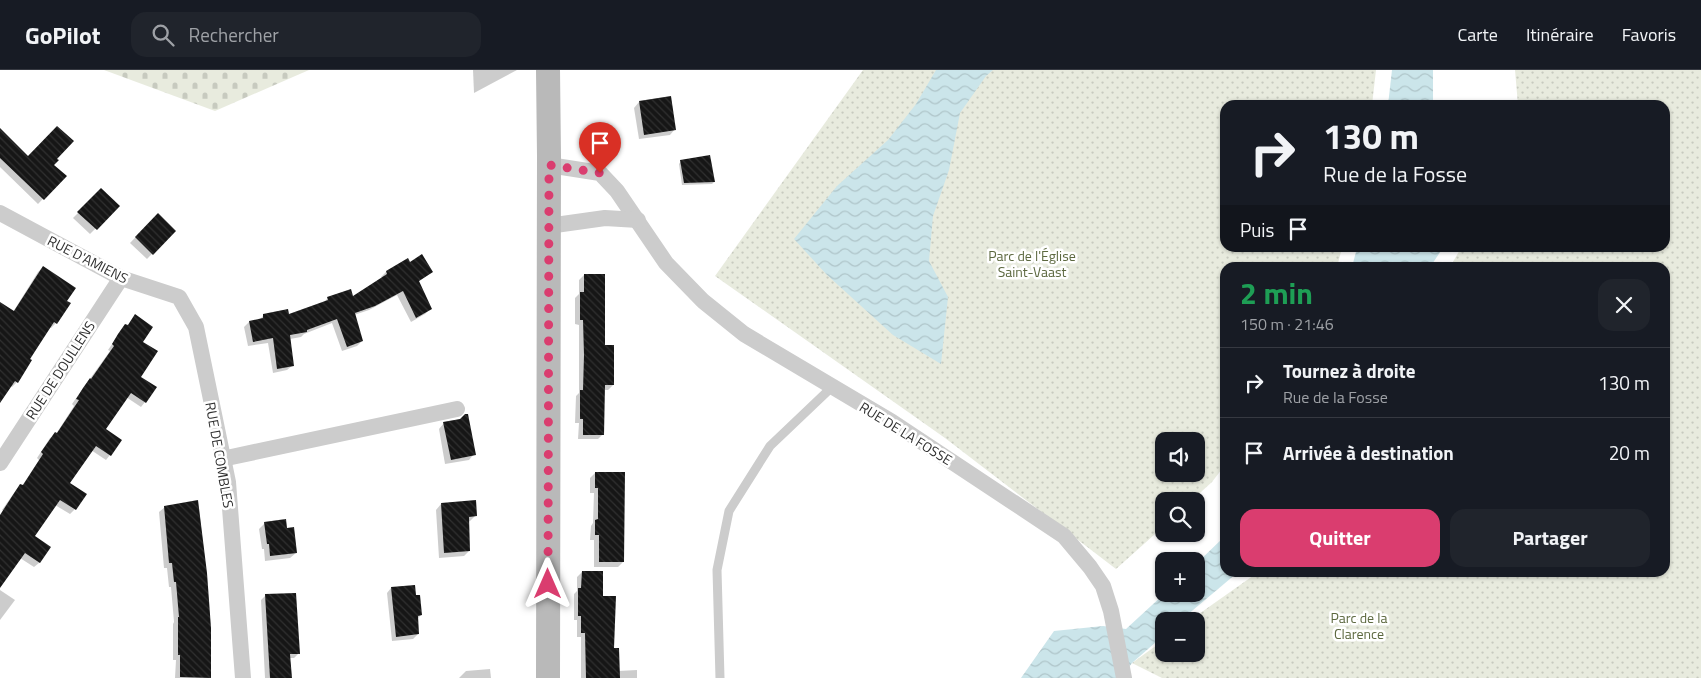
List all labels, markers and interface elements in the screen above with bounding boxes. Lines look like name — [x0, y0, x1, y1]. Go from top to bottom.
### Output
search box — [131, 12, 481, 57]
text: GoPilot — [25, 17, 101, 53]
text: Rechercher — [189, 20, 279, 49]
icon: search — [149, 21, 177, 49]
text: Carte — [1457, 21, 1498, 48]
text: Itinéraire — [1526, 21, 1594, 48]
text: Favoris — [1622, 21, 1676, 48]
text: 130 m — [1323, 109, 1419, 163]
icon: right — [1240, 120, 1305, 185]
pin — [579, 122, 621, 173]
icon: arrive — [586, 129, 614, 157]
text: Rue de la Fosse — [1323, 157, 1467, 191]
text: Puis — [1240, 215, 1274, 244]
icon: arrive — [1284, 215, 1312, 243]
street label: RUE D'AMIENS — [44, 230, 132, 288]
park label: Parc de l'Église Saint-Vaast — [988, 245, 1076, 282]
text: 2 min — [1240, 270, 1313, 316]
button: close — [1598, 279, 1650, 331]
text: 150 m · 21:46 — [1240, 312, 1334, 336]
street label: RUE DE DOULLENS — [20, 317, 100, 423]
text: Tournez à droite — [1283, 356, 1415, 385]
text: 130 m — [1598, 368, 1650, 397]
icon: right — [1240, 369, 1268, 397]
text: Rue de la Fosse — [1283, 385, 1388, 409]
street label: RUE DE LA FOSSE — [856, 396, 957, 470]
street label: RUE DE COMBLES — [200, 400, 240, 510]
map controls — [1155, 432, 1205, 662]
button: sound — [1155, 432, 1205, 482]
text: Arrivée à destination — [1283, 438, 1454, 467]
text: 20 m — [1609, 438, 1650, 467]
icon: arrive — [1240, 439, 1268, 467]
button: search — [1155, 492, 1205, 542]
button: Quitter — [1240, 509, 1440, 567]
button: Partager — [1450, 509, 1650, 567]
button: + — [1155, 552, 1205, 602]
position arrow — [521, 557, 573, 609]
park label: Parc de la Clarence — [1331, 607, 1387, 644]
button: − — [1155, 612, 1205, 662]

